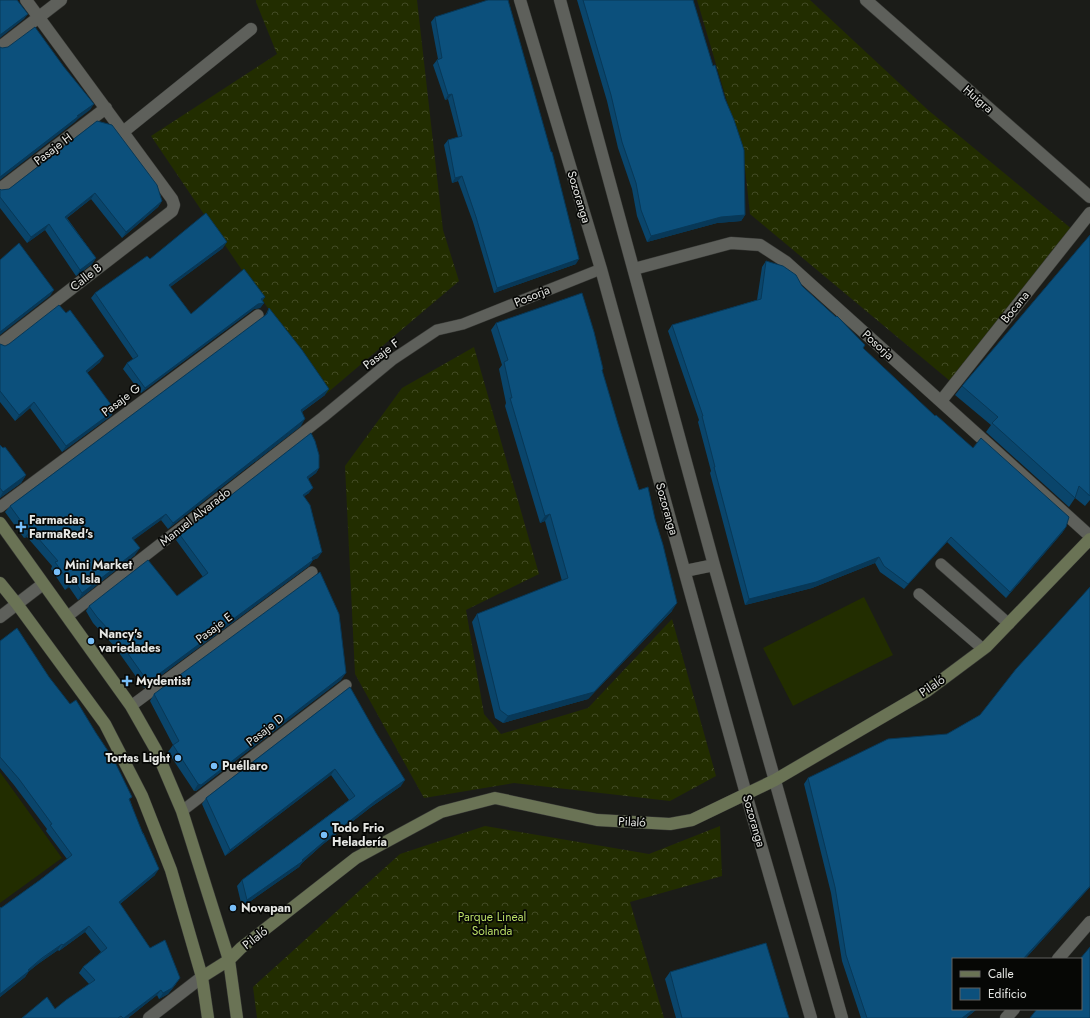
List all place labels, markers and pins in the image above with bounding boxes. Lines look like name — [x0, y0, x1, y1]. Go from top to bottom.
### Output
place label: Farmacias FarmaRed's — [29, 511, 94, 543]
marker: Farmacias FarmaRed's — [16, 522, 26, 532]
place label: Mini Market La Isla — [65, 556, 133, 588]
marker: Mini Market La Isla — [52, 567, 62, 577]
place label: Nancy's variedades — [98, 625, 161, 657]
marker: Nancy's variedades — [86, 636, 96, 646]
place label: Mydentist — [136, 672, 191, 690]
marker: Mydentist — [121, 675, 133, 687]
place label: Tortas Light — [105, 749, 170, 767]
marker: Tortas Light — [173, 753, 183, 763]
place label: Puéllaro — [222, 757, 268, 775]
marker: Puéllaro — [209, 761, 219, 771]
place label: Todo Frio Heladería — [332, 819, 387, 851]
marker: Todo Frio Heladería — [319, 830, 329, 840]
place label: Novapan — [241, 899, 291, 917]
marker: Novapan — [228, 903, 238, 913]

